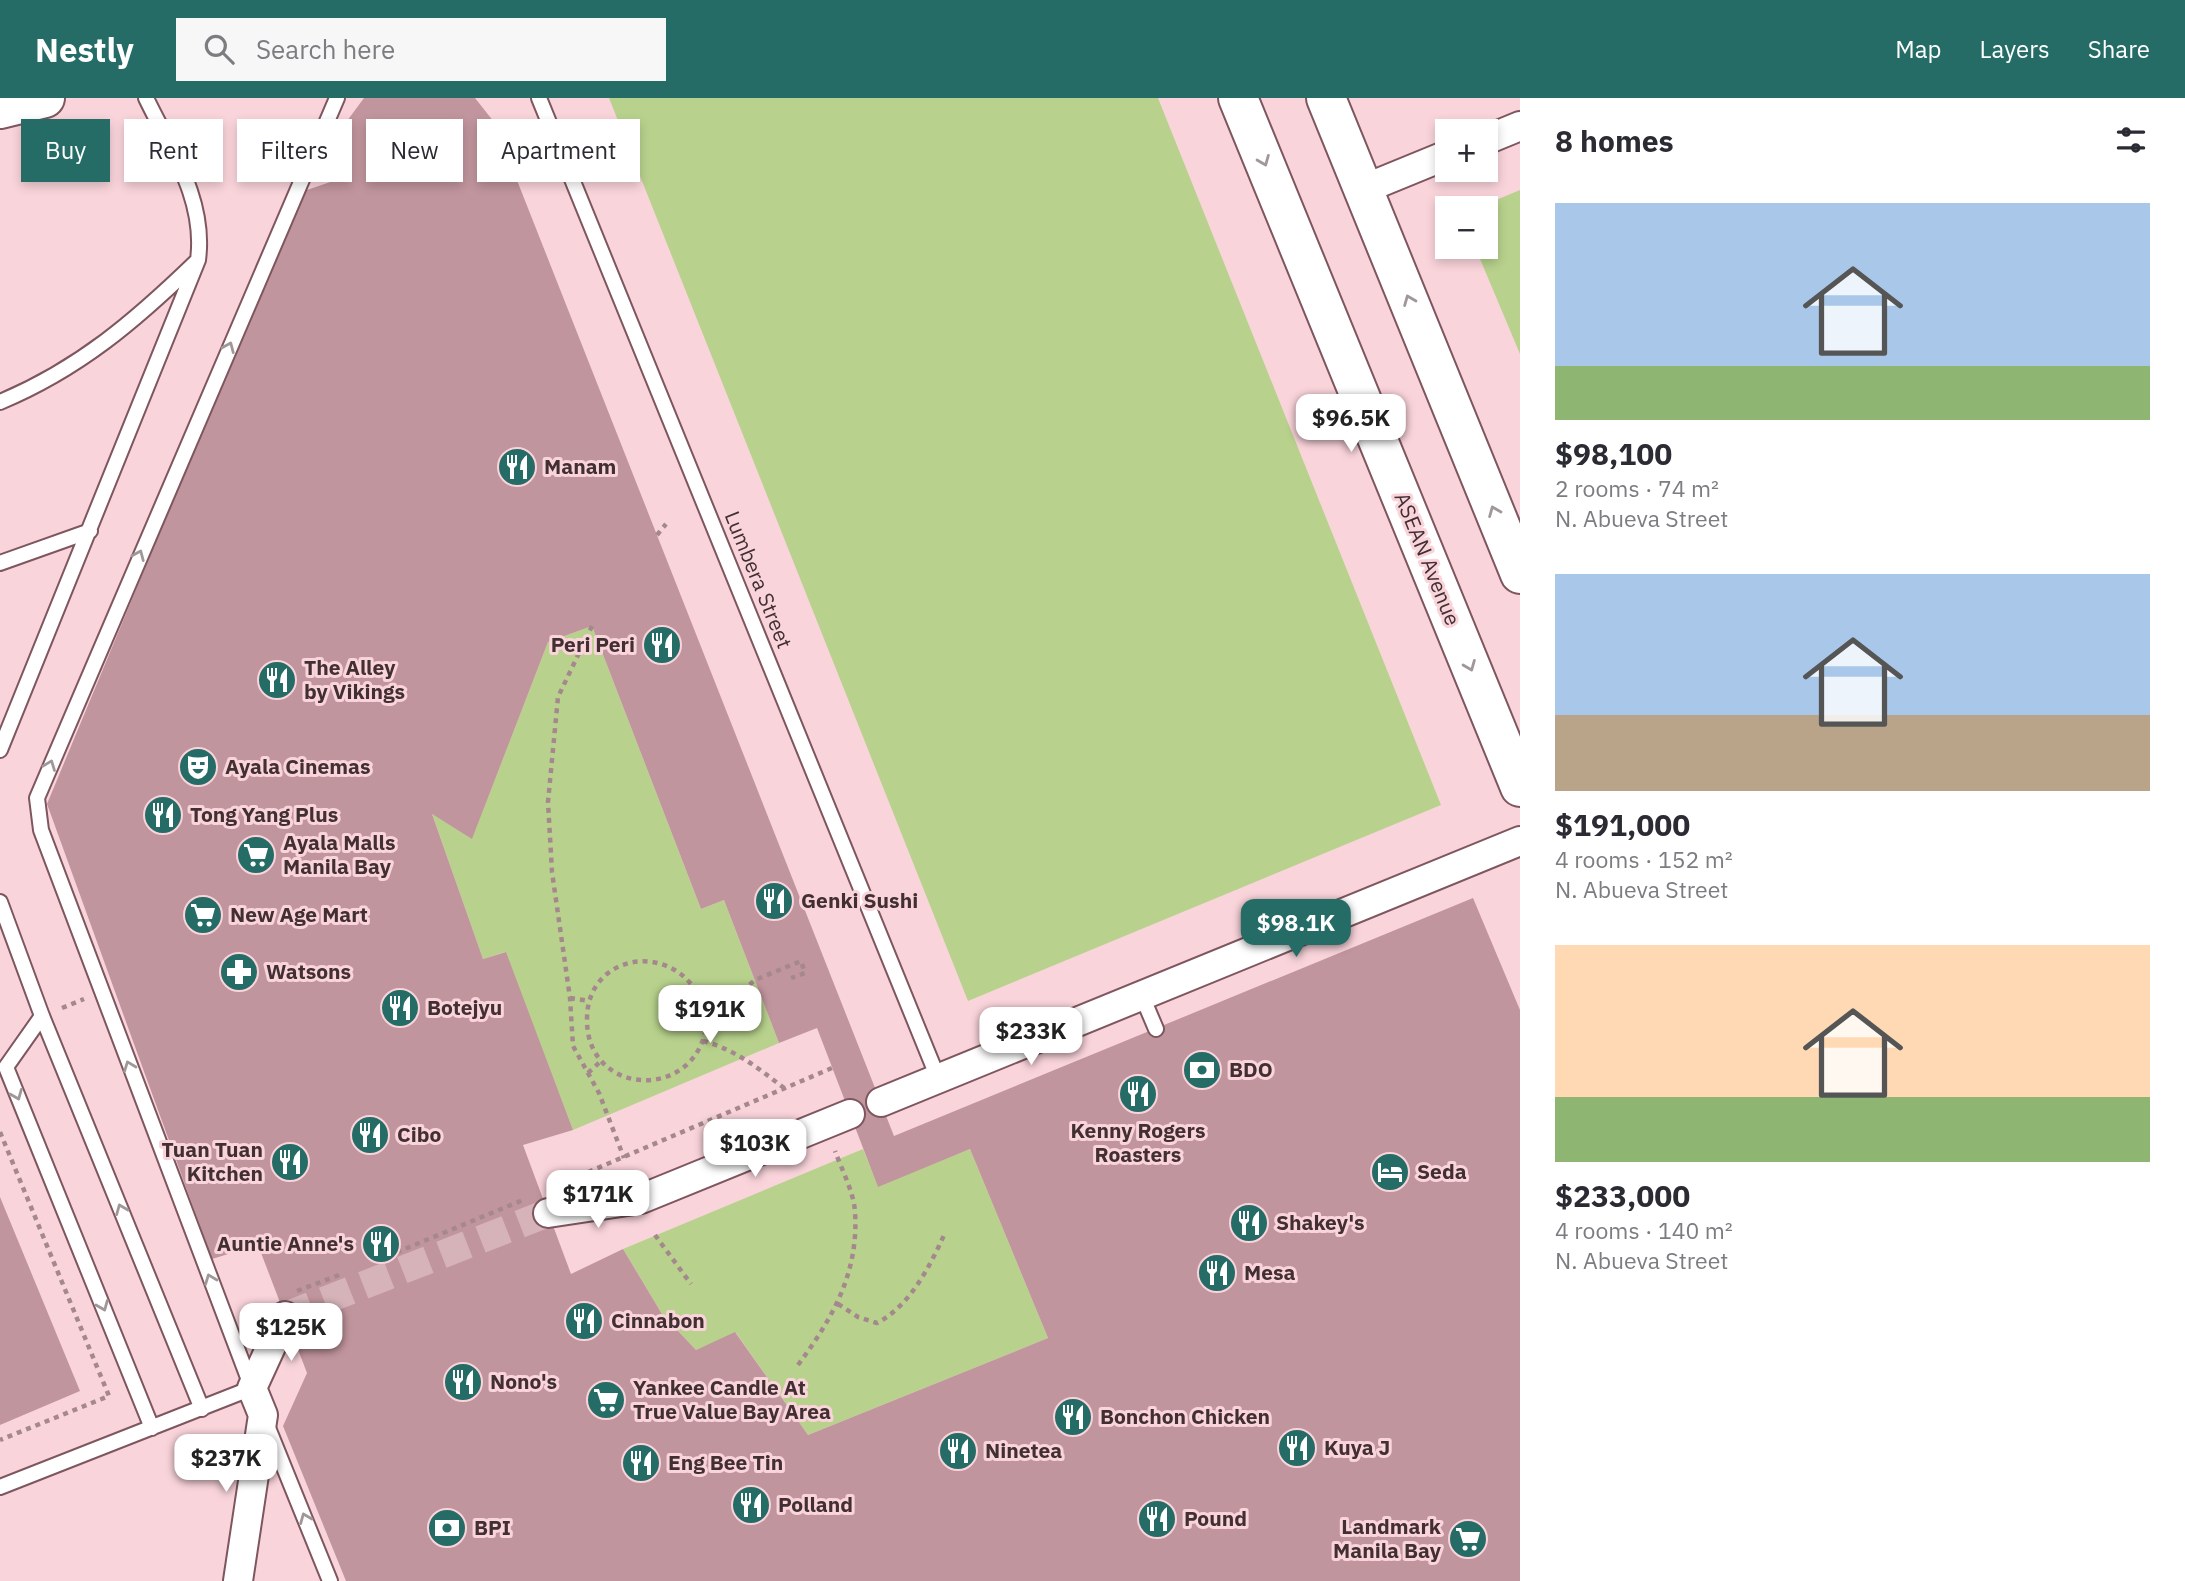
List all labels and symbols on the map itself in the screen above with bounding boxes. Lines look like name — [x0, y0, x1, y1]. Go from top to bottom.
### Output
one-way arrow — [1255, 154, 1269, 166]
one-way arrow — [1403, 294, 1417, 307]
one-way arrow — [221, 341, 235, 354]
pin: $96.5K — [1294, 394, 1408, 454]
restaurant icon: Manam — [496, 446, 538, 488]
place label: Manam — [544, 452, 616, 480]
street label: ASEAN Avenue — [1388, 488, 1467, 629]
one-way arrow — [1489, 505, 1503, 517]
street label: Lumbera Street — [719, 507, 799, 652]
one-way arrow — [131, 550, 145, 563]
restaurant icon: Peri Peri — [641, 624, 683, 666]
place label: Peri Peri — [551, 630, 635, 658]
place label: The Alley by Vikings — [304, 653, 405, 705]
restaurant icon: The Alley by Vikings — [256, 659, 298, 701]
one-way arrow — [1462, 660, 1476, 672]
theatre icon: Ayala Cinemas — [177, 746, 219, 788]
place label: Ayala Cinemas — [225, 752, 371, 780]
one-way arrow — [41, 759, 55, 771]
restaurant icon: Tong Yang Plus — [142, 794, 184, 836]
place label: Tong Yang Plus — [190, 800, 338, 828]
place label: Ayala Malls Manila Bay — [283, 828, 396, 880]
supermarket icon: Ayala Malls Manila Bay — [235, 834, 277, 876]
restaurant icon: Genki Sushi — [753, 880, 795, 922]
place label: Genki Sushi — [801, 886, 918, 914]
supermarket icon: New Age Mart — [182, 894, 224, 936]
place label: New Age Mart — [230, 900, 368, 928]
pin: $98.1K — [1239, 900, 1353, 959]
pharmacy icon: Watsons — [218, 951, 260, 993]
place label: Watsons — [266, 957, 351, 985]
pin: $191K — [661, 986, 759, 1045]
restaurant icon: Botejyu — [379, 987, 421, 1029]
place label: Botejyu — [427, 993, 502, 1021]
pin: $233K — [982, 1007, 1080, 1067]
bank icon: BDO — [1181, 1049, 1223, 1091]
place label: BDO — [1229, 1055, 1273, 1083]
one-way arrow — [124, 1061, 138, 1073]
restaurant icon: Kenny Rogers Roasters — [1117, 1073, 1159, 1115]
one-way arrow — [9, 1088, 23, 1100]
restaurant icon: Cibo — [349, 1114, 391, 1156]
place label: Kenny Rogers Roasters — [1071, 1116, 1205, 1168]
pin: $103K — [706, 1119, 804, 1179]
place label: Cibo — [397, 1120, 441, 1148]
place label: Tuan Tuan Kitchen — [161, 1135, 263, 1187]
restaurant icon: Tuan Tuan Kitchen — [269, 1141, 311, 1183]
hotel icon: Seda — [1369, 1151, 1411, 1193]
place label: Seda — [1417, 1157, 1467, 1185]
pin: $171K — [549, 1170, 647, 1230]
restaurant icon: Shakey's — [1228, 1202, 1270, 1244]
one-way arrow — [115, 1204, 129, 1217]
place label: Shakey's — [1276, 1208, 1365, 1236]
restaurant icon: Auntie Anne's — [360, 1223, 402, 1265]
place label: Auntie Anne's — [217, 1229, 354, 1257]
restaurant icon: Mesa — [1196, 1252, 1238, 1294]
place label: Mesa — [1244, 1258, 1296, 1286]
one-way arrow — [205, 1273, 219, 1285]
one-way arrow — [94, 1299, 108, 1311]
restaurant icon: Cinnabon — [563, 1300, 605, 1342]
pin: $125K — [242, 1304, 340, 1363]
place label: Cinnabon — [611, 1306, 705, 1334]
restaurant icon: Nono's — [442, 1361, 484, 1403]
place label: Nono's — [490, 1367, 557, 1395]
place label: Yankee Candle At True Value Bay Area — [633, 1373, 831, 1425]
supermarket icon: Yankee Candle At True Value Bay Area — [585, 1379, 627, 1421]
restaurant icon: Bonchon Chicken — [1052, 1396, 1094, 1438]
place label: Bonchon Chicken — [1100, 1402, 1270, 1430]
restaurant icon: Kuya J — [1276, 1427, 1318, 1469]
restaurant icon: Ninetea — [937, 1430, 979, 1472]
place label: Kuya J — [1324, 1433, 1390, 1461]
pin: $237K — [177, 1434, 275, 1494]
place label: Ninetea — [985, 1436, 1062, 1464]
restaurant icon: Eng Bee Tin — [620, 1442, 662, 1484]
place label: Eng Bee Tin — [668, 1448, 783, 1476]
restaurant icon: Polland — [730, 1484, 772, 1526]
place label: Polland — [778, 1490, 853, 1518]
restaurant icon: Pound — [1136, 1498, 1178, 1540]
place label: Pound — [1184, 1504, 1247, 1532]
bank icon: BPI — [426, 1507, 468, 1549]
one-way arrow — [299, 1512, 313, 1524]
place label: Landmark Manila Bay — [1333, 1512, 1442, 1564]
place label: BPI — [474, 1513, 511, 1541]
supermarket icon: Landmark Manila Bay — [1447, 1518, 1489, 1560]

